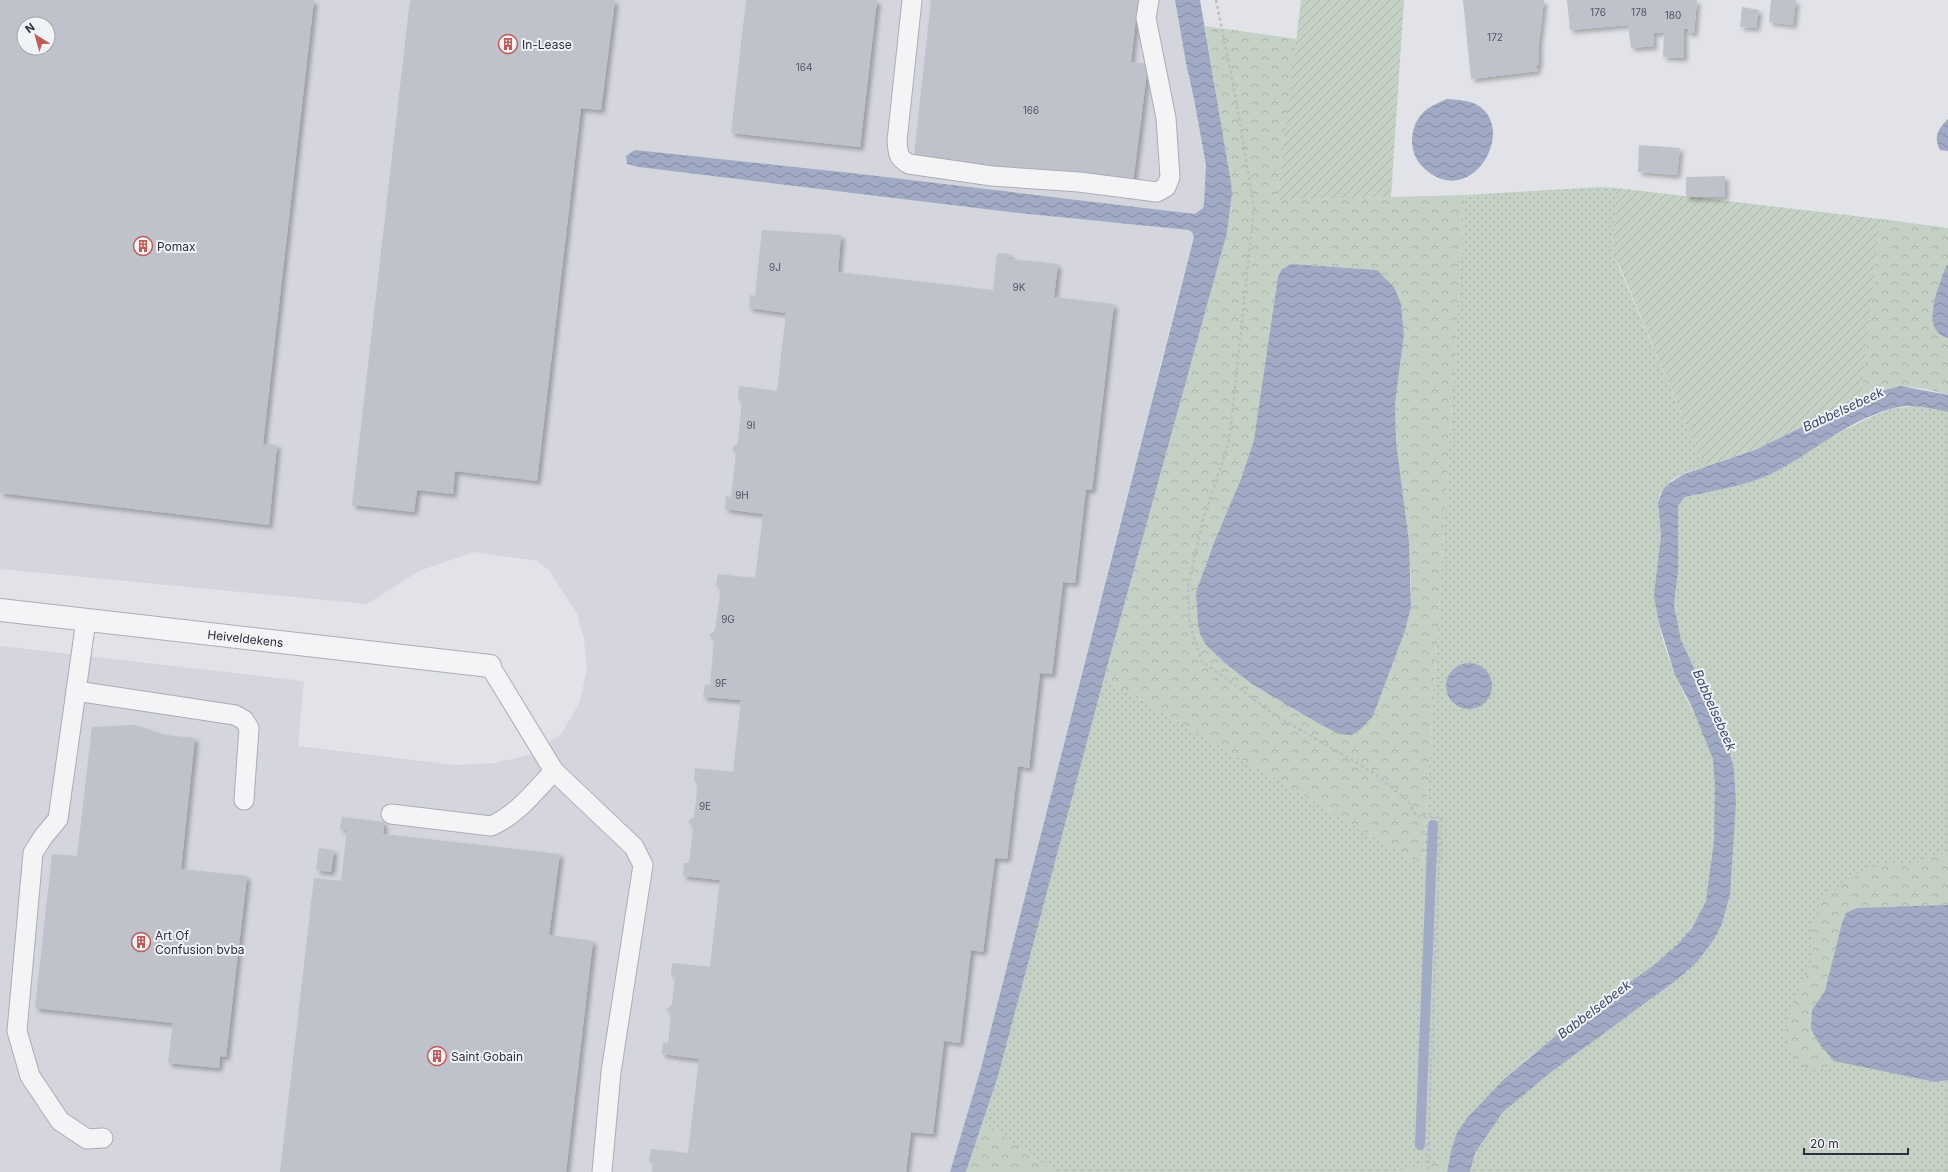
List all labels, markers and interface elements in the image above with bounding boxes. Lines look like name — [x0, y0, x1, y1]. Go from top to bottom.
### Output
house number: 176 — [1590, 6, 1606, 18]
house number: 178 — [1631, 6, 1647, 18]
house number: 180 — [1665, 9, 1681, 21]
north arrow — [16, 16, 56, 56]
text: N — [22, 20, 38, 36]
house number: 172 — [1487, 31, 1503, 43]
building icon: In-Lease — [497, 33, 519, 55]
place label: In-Lease — [522, 37, 572, 52]
house number: 164 — [796, 61, 812, 73]
house number: 166 — [1023, 104, 1039, 116]
building icon: Pomax — [132, 235, 154, 257]
place label: Pomax — [157, 239, 196, 254]
house number: 9J — [769, 261, 781, 273]
house number: 9K — [1013, 281, 1026, 293]
water label: Babbelsebeek — [1800, 383, 1887, 435]
house number: 9I — [747, 419, 755, 431]
house number: 9H — [735, 489, 749, 501]
house number: 9G — [721, 613, 735, 625]
street label: Heiveldekens — [207, 626, 284, 650]
water label: Babbelsebeek — [1690, 667, 1740, 754]
house number: 9F — [715, 677, 727, 689]
house number: 9E — [699, 800, 711, 812]
place label: Art Of Confusion bvba — [155, 928, 245, 957]
building icon: Art Of Confusion bvba — [130, 931, 152, 953]
water label: Babbelsebeek — [1554, 976, 1634, 1042]
building icon: Saint Gobain — [426, 1045, 448, 1067]
place label: Saint Gobain — [451, 1049, 523, 1064]
scale bar — [1804, 1130, 1908, 1156]
text: 20 m — [1810, 1136, 1839, 1151]

